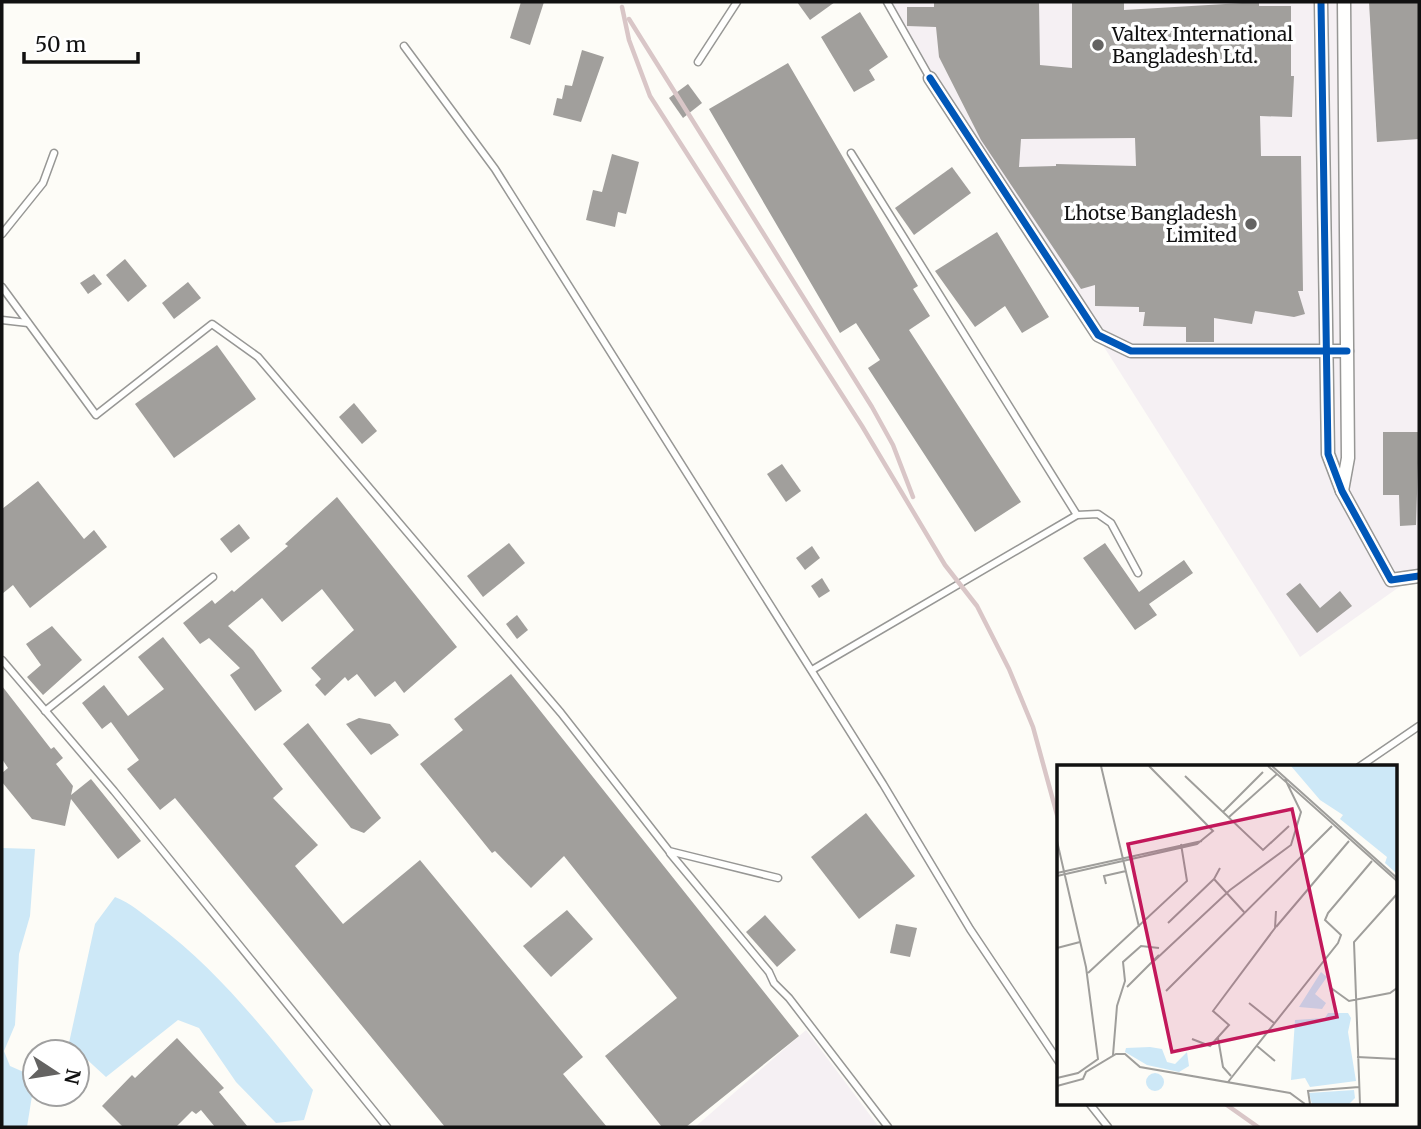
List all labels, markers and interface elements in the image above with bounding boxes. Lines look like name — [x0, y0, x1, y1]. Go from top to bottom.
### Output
scale bar — [24, 21, 138, 65]
place label: Valtex International Bangladesh Ltd. — [1111, 22, 1293, 68]
text: 50 m — [35, 31, 86, 58]
marker: Valtex International Bangladesh Ltd. — [1090, 37, 1106, 53]
place label: Lhotse Bangladesh Limited — [1064, 201, 1237, 247]
marker: Lhotse Bangladesh Limited — [1243, 216, 1259, 232]
inset map — [1057, 765, 1396, 1104]
north arrow — [21, 1038, 91, 1108]
text: N — [59, 1067, 86, 1086]

